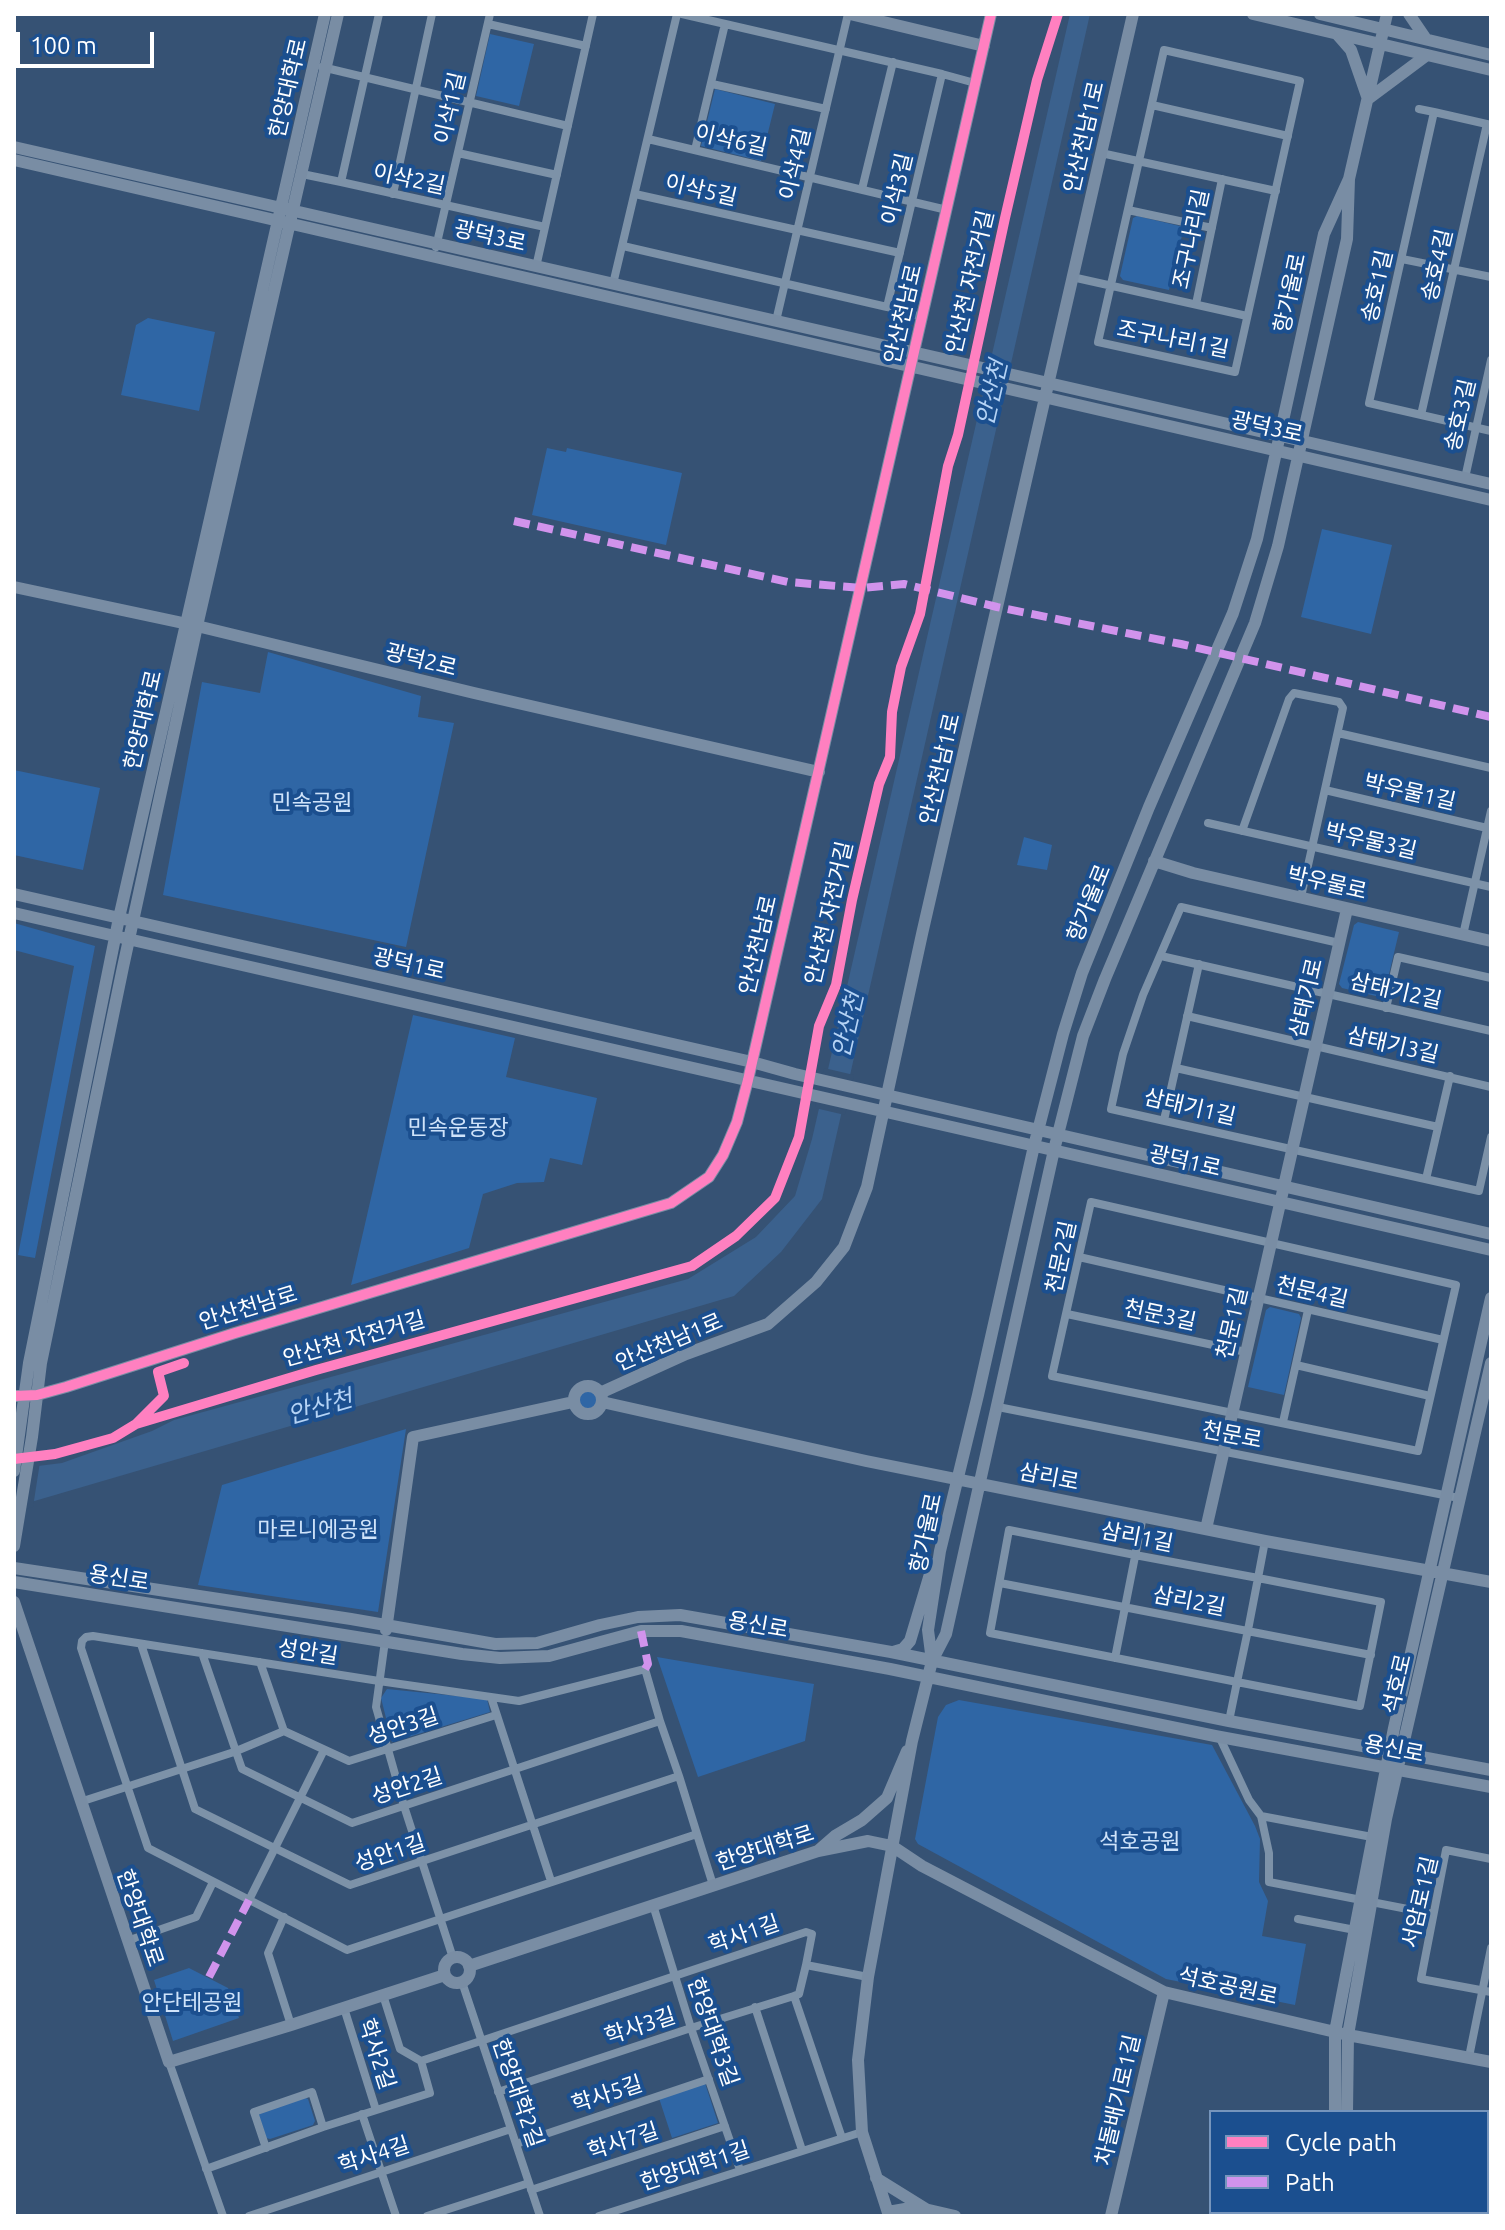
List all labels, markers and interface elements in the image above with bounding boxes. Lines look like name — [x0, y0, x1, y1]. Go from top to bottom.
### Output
scale bar — [20, 16, 158, 66]
text: 100 m — [30, 32, 97, 59]
street label: 한양대학로 — [264, 36, 312, 140]
street label: 이삭1길 — [429, 69, 471, 147]
street label: 안산천남1로 — [1058, 79, 1110, 195]
street label: 이삭6길 — [692, 119, 770, 161]
street label: 이삭4길 — [774, 125, 816, 203]
street label: 이삭3길 — [876, 150, 918, 228]
street label: 이삭2길 — [370, 158, 448, 200]
street label: 이삭5길 — [662, 169, 740, 211]
street label: 조구나리길 — [1168, 187, 1214, 291]
street label: 안산천 자전거길 — [941, 208, 999, 356]
street label: 광덕3로 — [451, 215, 529, 257]
street label: 송호4길 — [1416, 226, 1458, 304]
street label: 송호1길 — [1356, 247, 1398, 325]
street label: 항가울로 — [1269, 251, 1311, 335]
street label: 안산천남로 — [879, 262, 927, 366]
street label: 조구나리1길 — [1115, 315, 1231, 363]
water label: 안산천 — [971, 357, 1013, 429]
street label: 송호3길 — [1439, 376, 1481, 454]
street label: 광덕3로 — [1228, 406, 1306, 448]
street label: 광덕2로 — [382, 638, 460, 682]
street label: 한양대학로 — [119, 668, 167, 772]
street label: 안산천남1로 — [914, 711, 966, 827]
street label: 박우물1길 — [1362, 769, 1458, 815]
park label: 민속공원 — [272, 790, 352, 816]
street label: 박우물3길 — [1323, 818, 1419, 864]
street label: 안산천 자전거길 — [800, 839, 858, 987]
street label: 항가울로 — [1062, 861, 1116, 945]
street label: 박우물로 — [1285, 861, 1369, 905]
street label: 안산천남로 — [734, 893, 782, 997]
street label: 광덕1로 — [370, 943, 448, 985]
street label: 삼태기로 — [1284, 956, 1328, 1040]
street label: 삼태기2길 — [1348, 968, 1444, 1014]
water label: 안산천 — [827, 989, 869, 1061]
street label: 삼태기3길 — [1345, 1022, 1441, 1068]
street label: 삼태기1길 — [1142, 1084, 1238, 1130]
park label: 민속운동장 — [407, 1115, 509, 1141]
street label: 광덕1로 — [1146, 1140, 1224, 1182]
street label: 천문2길 — [1040, 1218, 1082, 1296]
street label: 천문4길 — [1273, 1271, 1351, 1313]
street label: 안산천남로 — [196, 1281, 300, 1335]
street label: 천문1길 — [1211, 1284, 1253, 1362]
street label: 천문3길 — [1121, 1294, 1199, 1336]
street label: 안산천 자전거길 — [280, 1306, 428, 1372]
street label: 안산천남1로 — [612, 1308, 726, 1376]
water label: 안산천 — [284, 1384, 356, 1430]
street label: 천문로 — [1200, 1416, 1264, 1454]
street label: 삼리로 — [1017, 1458, 1081, 1496]
street label: 항가울로 — [905, 1491, 947, 1575]
park label: 마로니에공원 — [257, 1517, 379, 1543]
street label: 삼리1길 — [1099, 1517, 1175, 1557]
street label: 용신로 — [87, 1560, 151, 1596]
street label: 삼리2길 — [1151, 1581, 1227, 1621]
street label: 용신로 — [726, 1607, 790, 1643]
street label: 성안길 — [276, 1634, 340, 1670]
street label: 석호로 — [1377, 1651, 1417, 1717]
street label: 성안3길 — [364, 1702, 442, 1750]
street label: 용신로 — [1362, 1730, 1426, 1768]
street label: 성안2길 — [368, 1762, 446, 1810]
street label: 한양대학로 — [713, 1820, 817, 1876]
street label: 성안1길 — [351, 1829, 429, 1877]
park label: 석호공원 — [1100, 1829, 1180, 1855]
street label: 서암로1길 — [1397, 1854, 1443, 1950]
street label: 한양대학로 — [111, 1866, 169, 1970]
street label: 학사1길 — [705, 1910, 783, 1958]
street label: 석호공원로 — [1176, 1962, 1280, 2010]
street label: 한양대학3길 — [682, 1974, 744, 2090]
park label: 안단테공원 — [141, 1990, 243, 2016]
street label: 학사3길 — [601, 2002, 679, 2050]
street label: 학사2길 — [353, 2015, 401, 2093]
street label: 차돌배기로1길 — [1090, 2032, 1146, 2168]
street label: 한양대학2길 — [487, 2035, 549, 2151]
street label: 학사5길 — [568, 2070, 646, 2118]
legend — [1209, 2110, 1489, 2214]
street label: 학사7길 — [584, 2117, 662, 2165]
text: Cycle path — [1285, 2129, 1397, 2156]
street label: 학사4길 — [335, 2131, 413, 2179]
street label: 한양대학1길 — [637, 2136, 753, 2196]
text: Path — [1285, 2169, 1335, 2196]

